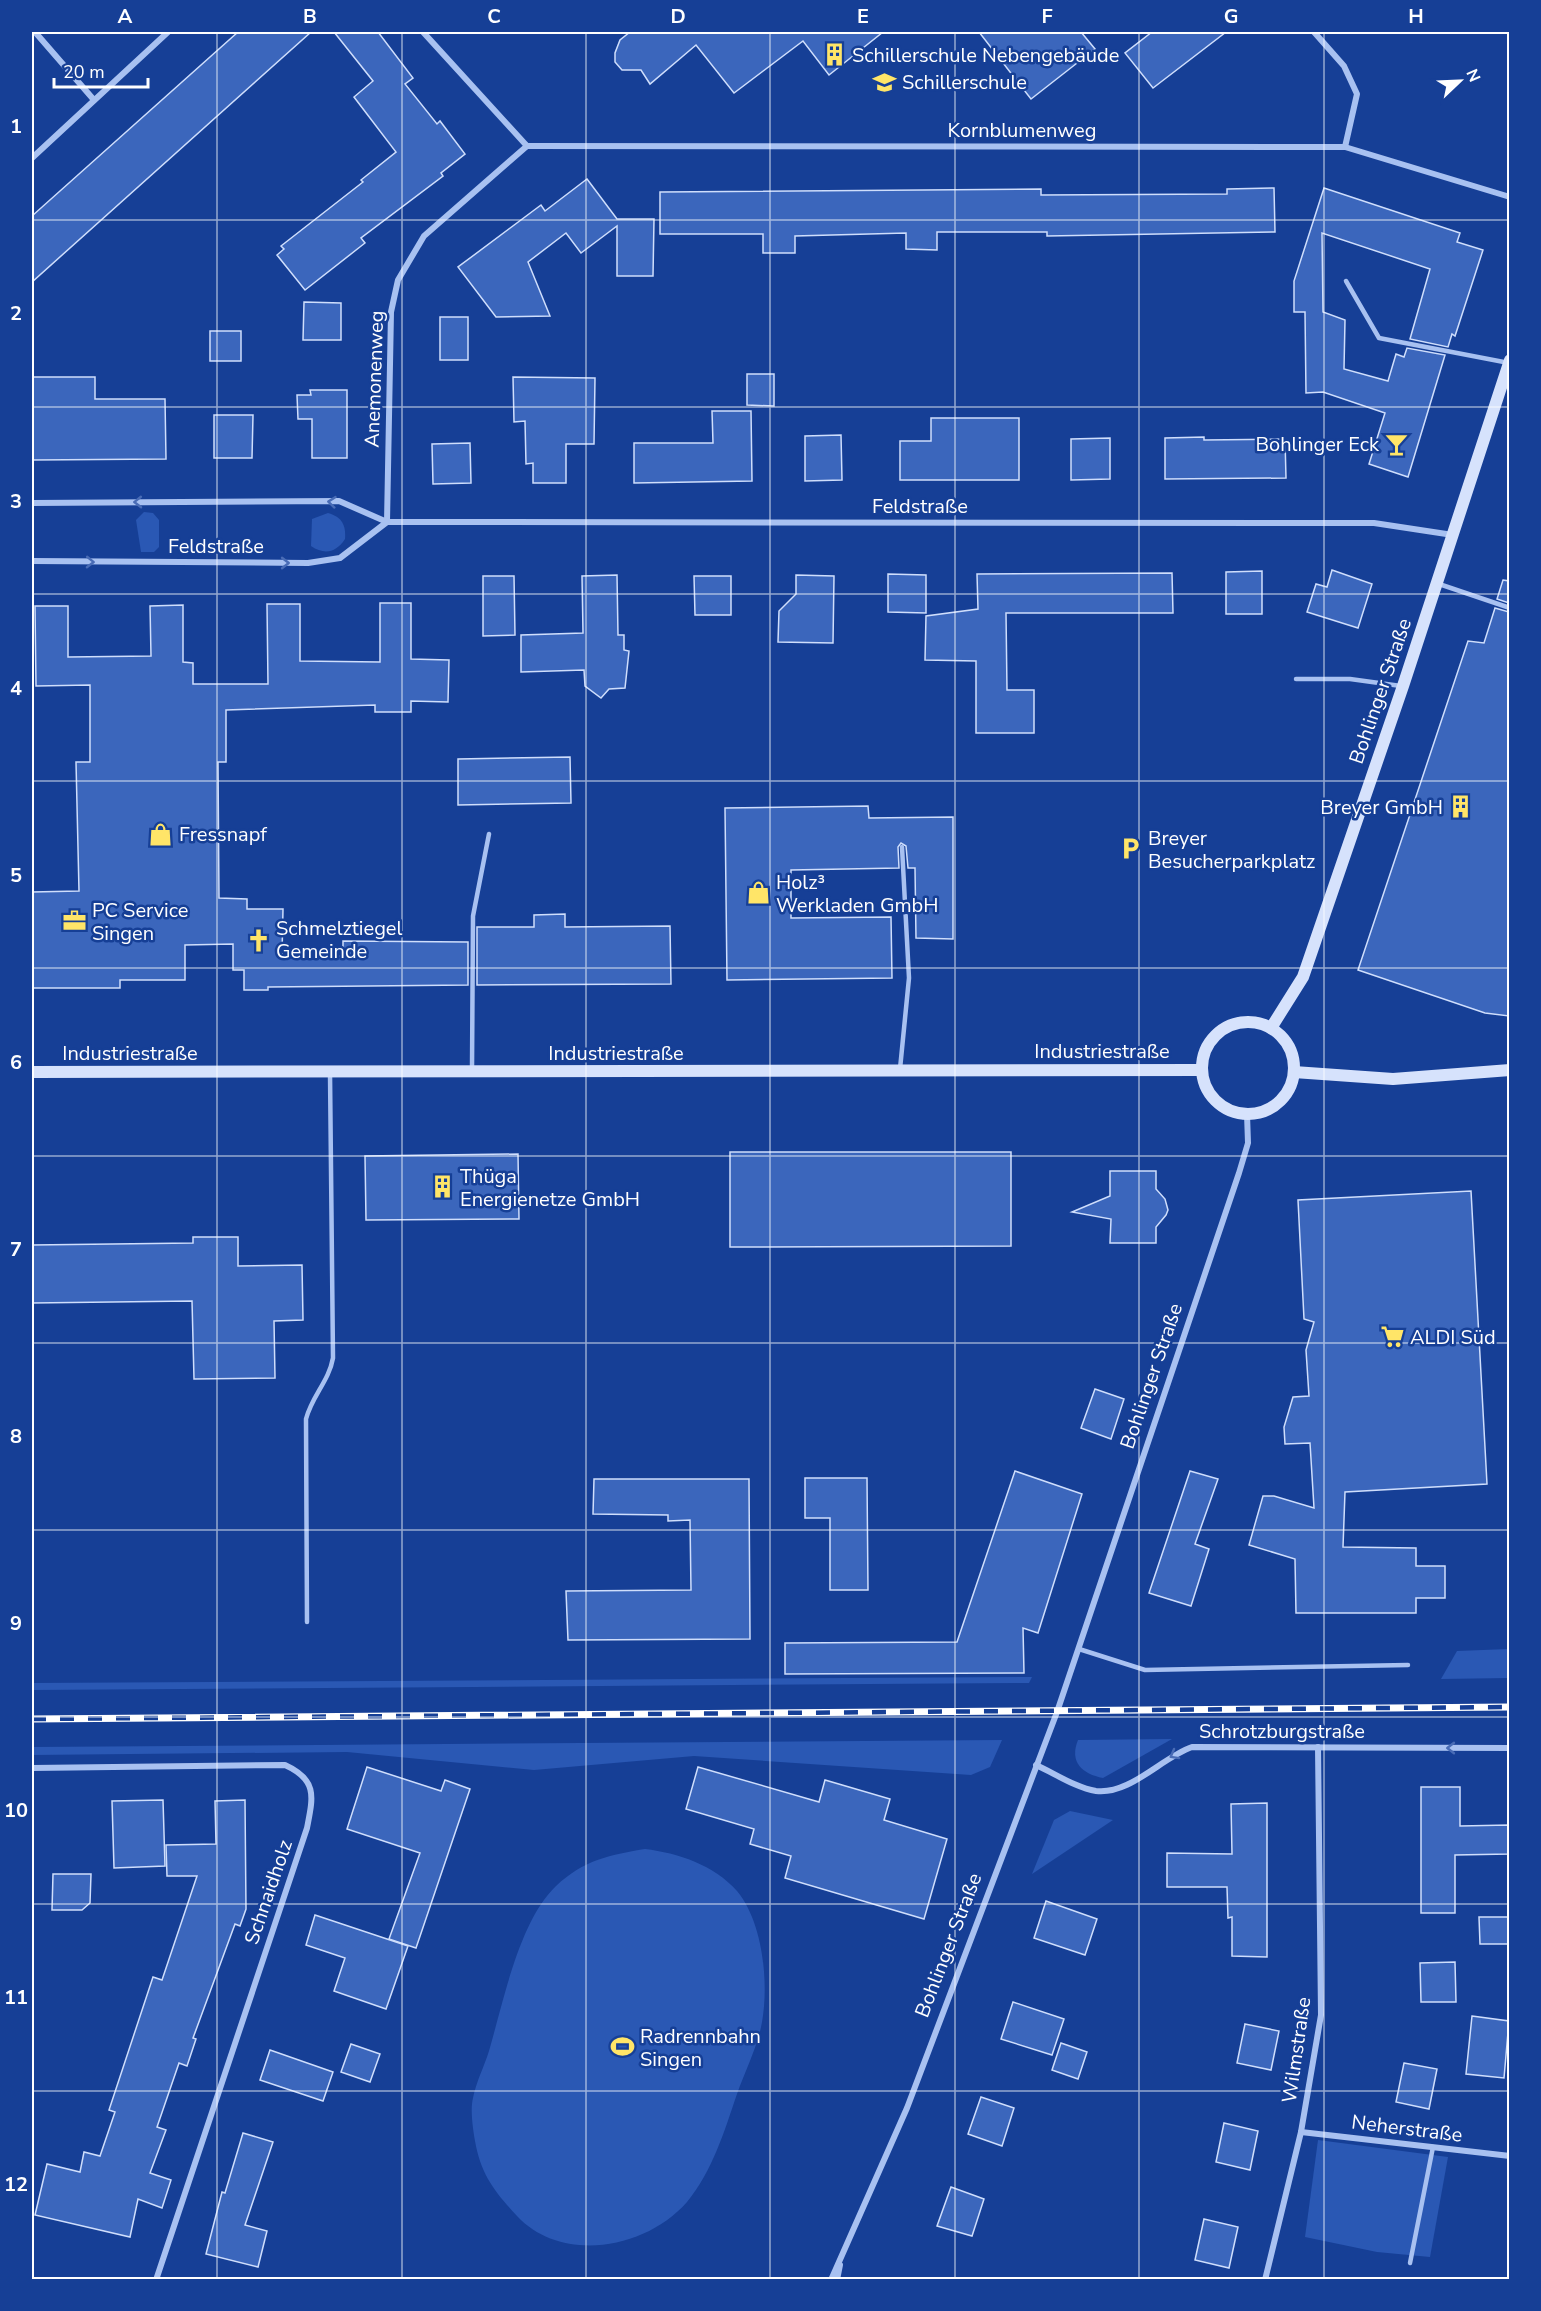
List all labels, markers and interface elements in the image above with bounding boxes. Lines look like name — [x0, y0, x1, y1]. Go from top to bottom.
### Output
text: A — [118, 3, 133, 30]
text: B — [303, 3, 317, 30]
text: C — [487, 3, 501, 30]
text: D — [670, 3, 686, 30]
text: E — [857, 3, 869, 30]
text: F — [1041, 3, 1053, 30]
text: G — [1224, 3, 1238, 30]
text: H — [1408, 3, 1424, 30]
building icon: Schillerschule Nebengebäude — [821, 42, 847, 68]
place label: Schillerschule Nebengebäude — [852, 42, 1119, 69]
scale bar — [54, 51, 148, 89]
north arrow — [1430, 51, 1490, 111]
text: 20 m — [63, 60, 105, 84]
text: N — [1460, 66, 1485, 85]
school or university icon: Schillerschule — [871, 69, 897, 95]
place label: Schillerschule — [902, 69, 1027, 96]
text: 1 — [10, 113, 22, 140]
street label: Kornblumenweg — [948, 117, 1096, 144]
text: 2 — [10, 300, 22, 327]
street label: Anemonenweg — [359, 310, 390, 448]
place label: Bohlinger Eck — [1256, 431, 1380, 458]
bar icon: Bohlinger Eck — [1384, 431, 1410, 457]
text: 3 — [10, 488, 22, 515]
street label: Feldstraße — [872, 493, 968, 520]
one-way arrow — [133, 496, 142, 508]
one-way arrow — [328, 496, 337, 509]
street label: Feldstraße — [168, 533, 264, 560]
one-way arrow — [85, 556, 94, 568]
one-way arrow — [280, 557, 289, 569]
street label: Bohlinger Straße — [1343, 615, 1418, 768]
text: 4 — [10, 675, 22, 702]
place label: Breyer GmbH — [1320, 794, 1443, 821]
building icon: Breyer GmbH — [1448, 794, 1474, 820]
shop icon: Fressnapf — [148, 821, 174, 847]
place label: Fressnapf — [179, 821, 267, 848]
place label: Breyer Besucherparkplatz — [1148, 825, 1315, 875]
parking icon: Breyer Besucherparkplatz — [1117, 836, 1143, 862]
text: 5 — [10, 862, 22, 889]
place label: Holz³ Werkladen GmbH — [776, 869, 939, 919]
shop icon: Holz³ Werkladen GmbH — [745, 880, 771, 906]
place label: PC Service Singen — [92, 897, 188, 947]
office icon: PC Service Singen — [61, 908, 87, 934]
place label: Schmelztiegel Gemeinde — [276, 915, 402, 965]
church icon: Schmelztiegel Gemeinde — [245, 927, 271, 953]
street label: Industriestraße — [1034, 1038, 1170, 1065]
street label: Industriestraße — [62, 1040, 198, 1067]
street label: Industriestraße — [548, 1040, 684, 1067]
text: 6 — [10, 1049, 22, 1076]
place label: Thüga Energienetze GmbH — [460, 1163, 640, 1213]
building icon: Thüga Energienetze GmbH — [429, 1174, 455, 1200]
text: 7 — [10, 1236, 22, 1263]
street label: Bohlinger Straße — [1114, 1300, 1189, 1453]
supermarket icon: ALDI Süd — [1379, 1324, 1405, 1350]
place label: ALDI Süd — [1410, 1324, 1496, 1351]
text: 8 — [10, 1423, 22, 1450]
text: 9 — [10, 1610, 22, 1637]
street label: Schrotzburgstraße — [1199, 1718, 1365, 1745]
one-way arrow — [1447, 1742, 1456, 1754]
one-way arrow — [1170, 1748, 1180, 1759]
text: 10 — [4, 1797, 28, 1824]
street label: Schnaidholz — [238, 1836, 299, 1948]
street label: Bohlinger Straße — [909, 1869, 988, 2021]
text: 11 — [4, 1984, 28, 2011]
street label: Wilmstraße — [1276, 1995, 1317, 2105]
place label: Radrennbahn Singen — [640, 2023, 761, 2073]
sports icon: Radrennbahn Singen — [609, 2034, 635, 2060]
street label: Neherstraße — [1350, 2108, 1464, 2149]
text: 12 — [4, 2171, 28, 2198]

